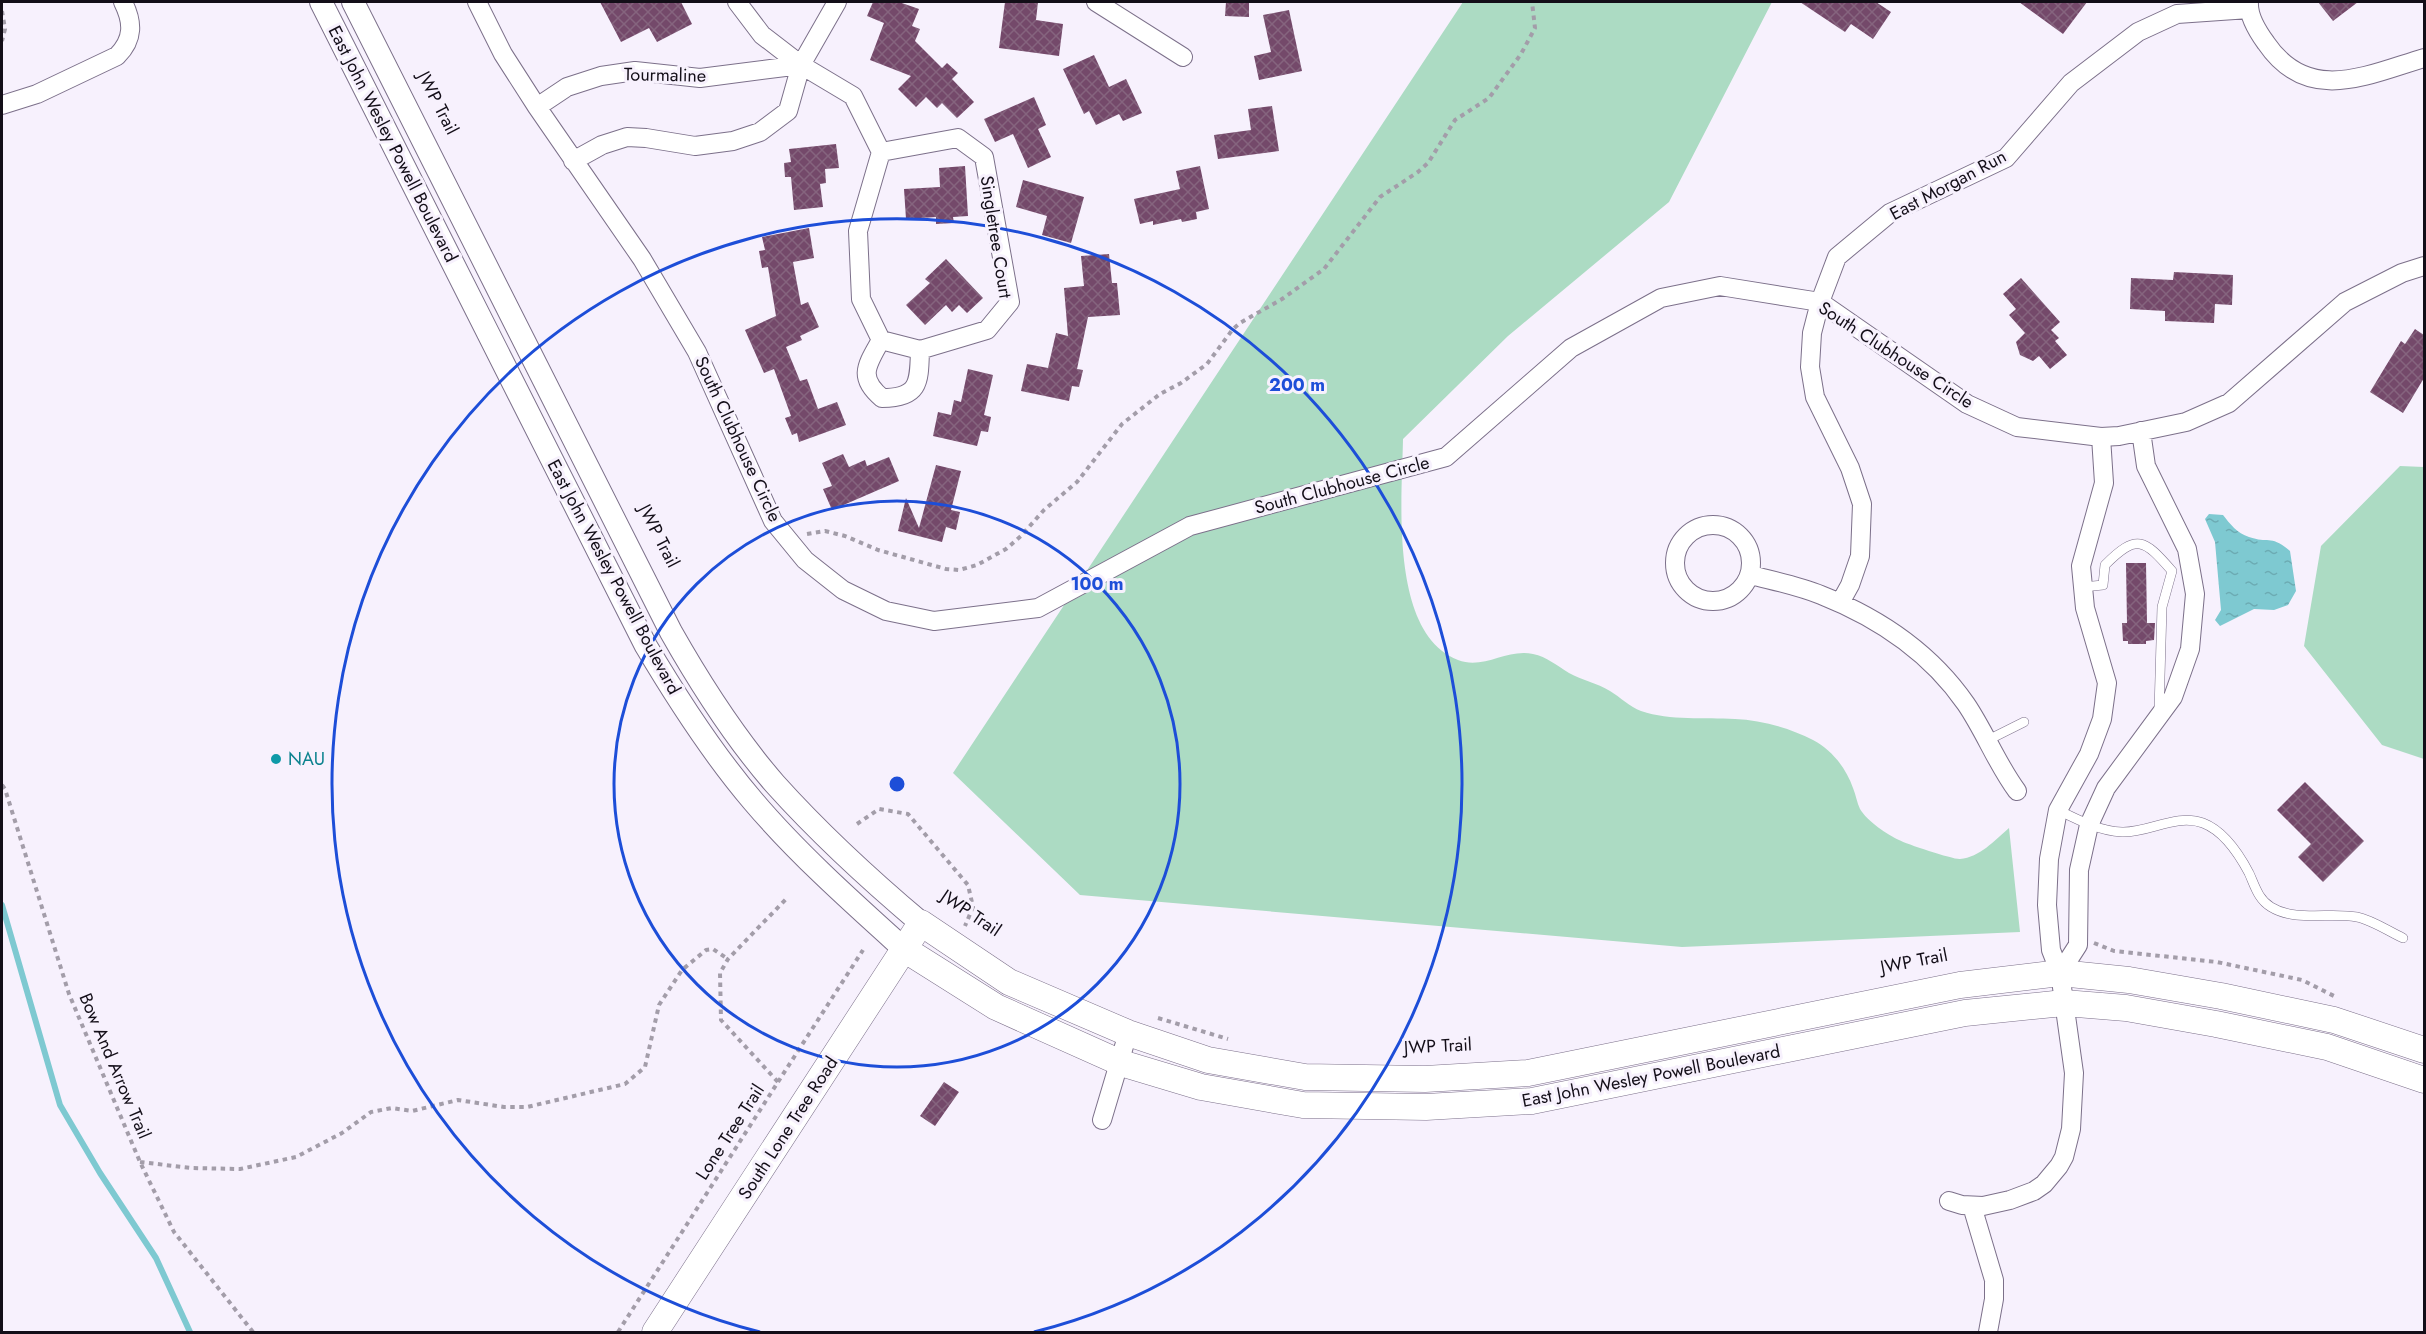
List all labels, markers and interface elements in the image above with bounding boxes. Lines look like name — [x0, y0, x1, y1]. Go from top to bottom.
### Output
street label: East John Wesley Powell Boulevard — [322, 21, 464, 267]
street label: Tourmaline — [624, 61, 706, 89]
street label: JWP Trail — [410, 65, 465, 139]
street label: East Morgan Run — [1885, 143, 2011, 227]
street label: Singletree Court — [973, 174, 1019, 301]
street label: South Clubhouse Circle — [1813, 295, 1979, 415]
street label: South Clubhouse Circle — [688, 352, 788, 526]
text: 200 m — [1269, 372, 1325, 398]
street label: South Clubhouse Circle — [1252, 449, 1432, 521]
street label: East John Wesley Powell Boulevard — [541, 455, 687, 699]
street label: JWP Trail — [631, 498, 686, 572]
text: 100 m — [1070, 571, 1124, 597]
place label: NAU — [288, 746, 325, 772]
marker: NAU — [269, 752, 283, 766]
centre of rings — [887, 774, 907, 794]
street label: JWP Trail — [934, 882, 1006, 943]
street label: JWP Trail — [1876, 942, 1950, 981]
street label: Bow And Arrow Trail — [73, 989, 157, 1143]
street label: JWP Trail — [1401, 1031, 1473, 1061]
street label: East John Wesley Powell Boulevard — [1520, 1038, 1782, 1114]
street label: South Lone Tree Road — [732, 1051, 844, 1205]
street label: Lone Tree Trail — [689, 1079, 771, 1185]

